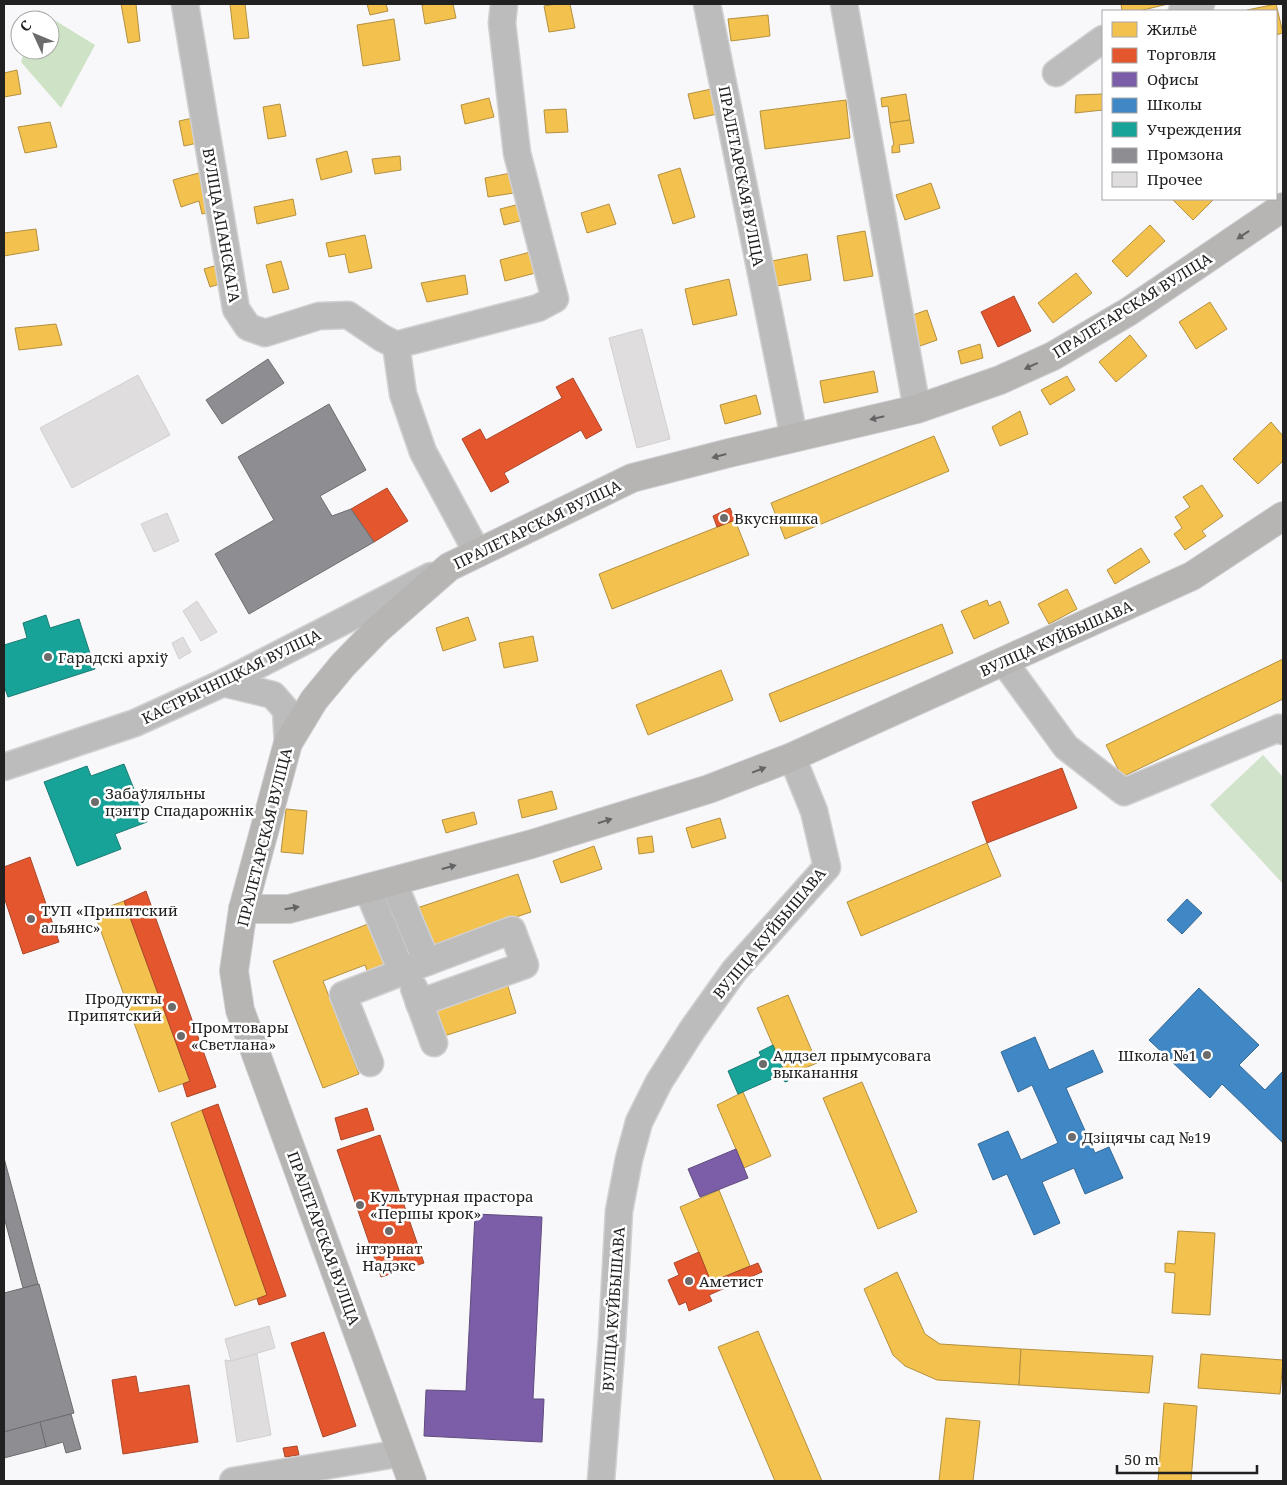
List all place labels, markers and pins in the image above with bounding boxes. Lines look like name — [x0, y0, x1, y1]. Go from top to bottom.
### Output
place label: Вкусняшка — [734, 508, 819, 528]
marker: Вкусняшка — [718, 512, 730, 524]
place label: Гарадскі архіў — [58, 647, 169, 667]
marker: Гарадскі архіў — [42, 651, 54, 663]
place label: Забаўляльны цэнтр Спадарожнік — [105, 783, 254, 820]
marker: Забаўляльны цэнтр Спадарожнік — [89, 796, 101, 808]
place label: ТУП «Припятский альянс» — [41, 900, 178, 937]
marker: ТУП «Припятский альянс» — [25, 913, 37, 925]
place label: Продукты Припятский — [68, 988, 162, 1025]
marker: Продукты Припятский — [166, 1001, 178, 1013]
place label: Промтовары «Светлана» — [191, 1017, 289, 1054]
marker: Промтовары «Светлана» — [175, 1030, 187, 1042]
place label: Аддзел прымусовага выканання — [773, 1045, 932, 1082]
place label: Школа №1 — [1118, 1045, 1197, 1065]
marker: Школа №1 — [1201, 1049, 1213, 1061]
marker: Аддзел прымусовага выканання — [757, 1058, 769, 1070]
place label: Дзіцячы сад №19 — [1082, 1127, 1211, 1147]
marker: Дзіцячы сад №19 — [1066, 1131, 1078, 1143]
place label: Культурная прастора «Першы крок» — [370, 1186, 534, 1223]
marker: Культурная прастора «Першы крок» — [354, 1199, 366, 1211]
marker: інтэрнат Надэкс — [383, 1225, 395, 1237]
place label: інтэрнат Надэкс — [356, 1238, 422, 1275]
place label: Аметист — [699, 1271, 763, 1291]
marker: Аметист — [683, 1275, 695, 1287]

